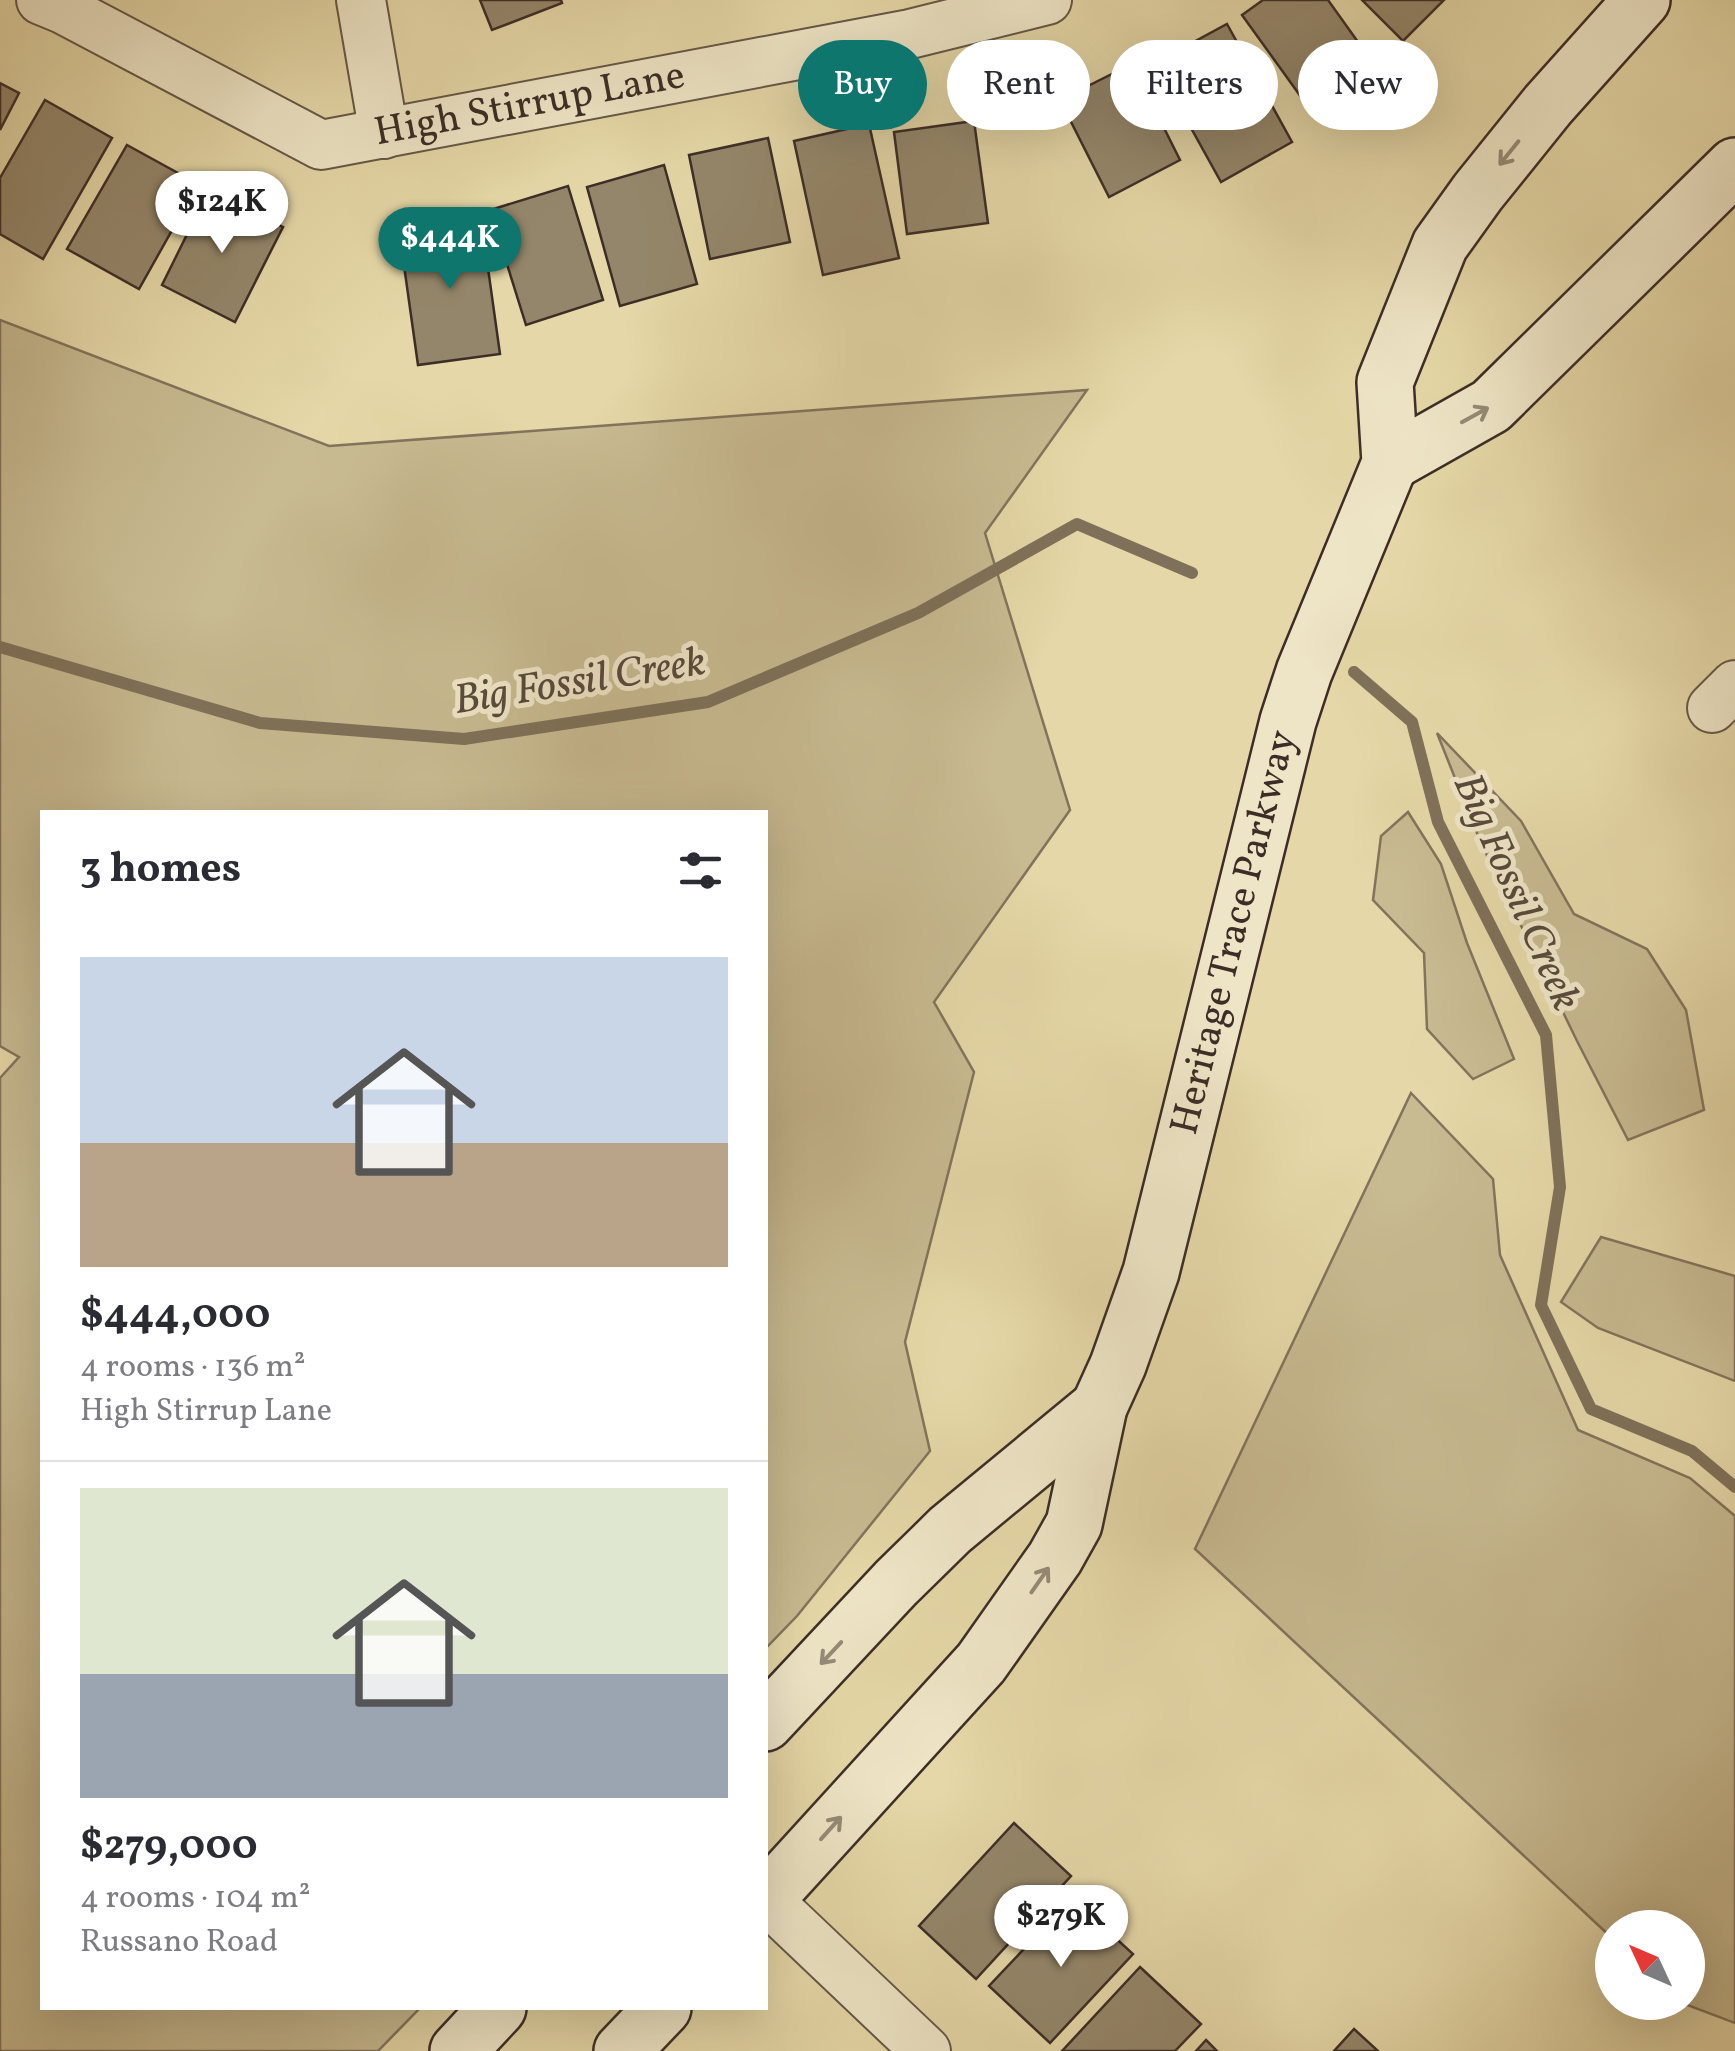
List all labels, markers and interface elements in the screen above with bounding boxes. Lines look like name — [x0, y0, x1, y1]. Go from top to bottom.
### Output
chip: Buy — [798, 40, 927, 130]
chip: Rent — [947, 40, 1090, 130]
chip: Filters — [1110, 40, 1278, 130]
chip: New — [1298, 40, 1438, 130]
street label: High Stirrup Lane — [370, 49, 690, 162]
one-way arrow — [1499, 139, 1520, 166]
pin: $124K — [152, 171, 292, 256]
text: $124K — [177, 181, 267, 225]
pin: $444K — [380, 207, 520, 292]
text: $444K — [400, 217, 500, 261]
one-way arrow — [1460, 405, 1489, 425]
water label: Big Fossil Creek — [450, 634, 710, 732]
street label: Heritage Trace Parkway — [1158, 725, 1313, 1141]
water label: Big Fossil Creek — [1436, 765, 1594, 1021]
text: 3 homes — [80, 841, 241, 900]
icon: filters — [673, 843, 728, 898]
icon: home — [314, 1022, 494, 1202]
text: $444,000 — [80, 1287, 270, 1346]
text: 4 rooms · 136 m² — [80, 1346, 306, 1390]
text: High Stirrup Lane — [80, 1390, 332, 1434]
icon: home — [314, 1553, 494, 1733]
one-way arrow — [1029, 1567, 1050, 1595]
one-way arrow — [819, 1640, 843, 1664]
one-way arrow — [819, 1816, 842, 1841]
text: $279,000 — [80, 1818, 258, 1877]
text: 4 rooms · 104 m² — [80, 1877, 311, 1921]
pin: $279K — [991, 1885, 1131, 1970]
text: $279K — [1016, 1895, 1106, 1939]
north arrow — [1595, 1910, 1705, 2020]
map controls — [1595, 1910, 1705, 2020]
text: Russano Road — [80, 1921, 278, 1965]

